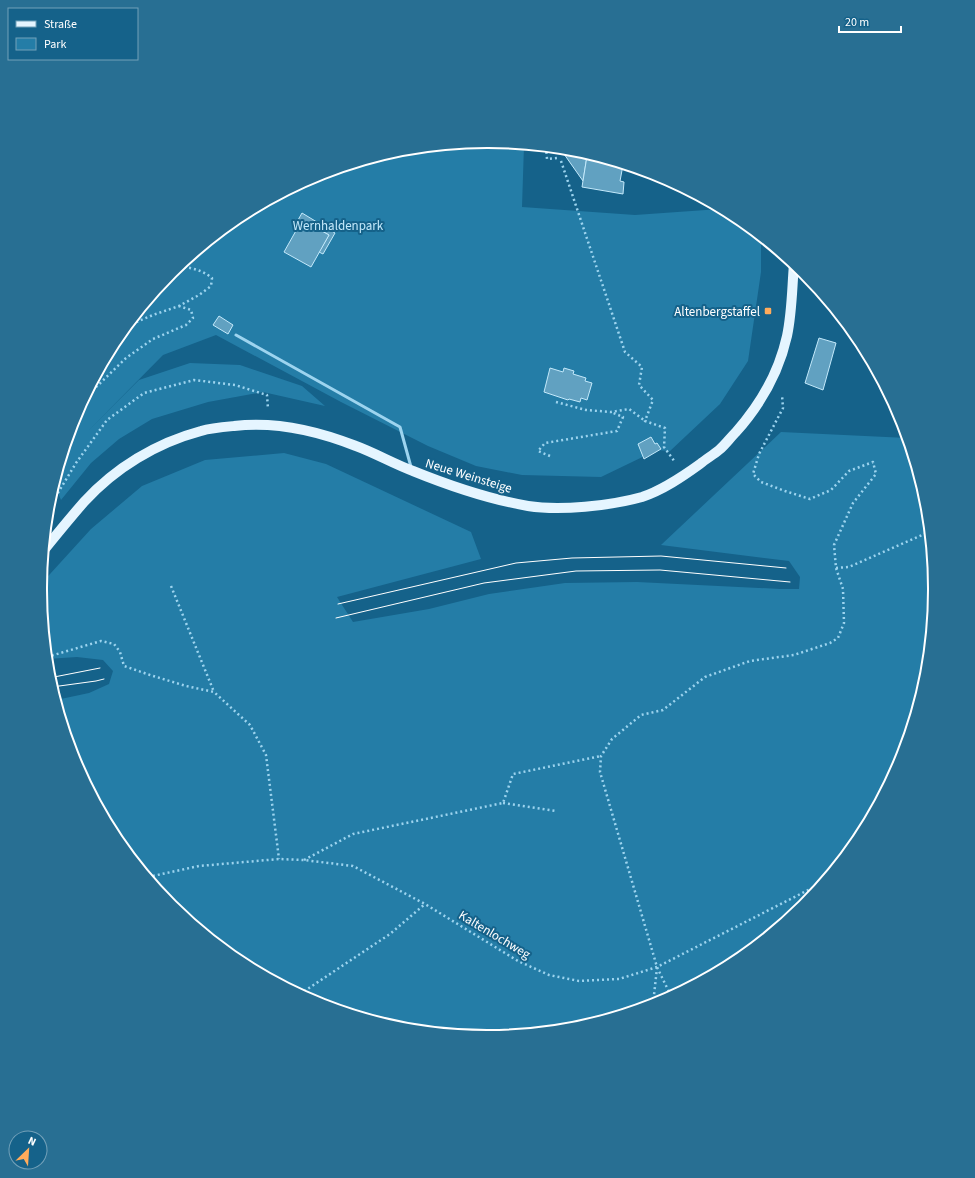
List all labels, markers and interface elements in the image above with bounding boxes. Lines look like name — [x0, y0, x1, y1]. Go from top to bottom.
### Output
legend — [8, 8, 138, 60]
scale bar — [839, 8, 901, 34]
text: 20 m — [845, 14, 869, 31]
text: Straße — [44, 16, 77, 33]
text: Park — [44, 36, 66, 53]
park label: Wernhaldenpark — [293, 217, 384, 235]
place label: Altenbergstaffel — [674, 303, 760, 321]
marker: Altenbergstaffel — [763, 306, 773, 316]
street label: Neue Weinsteige — [423, 454, 514, 498]
street label: Kaltenlochweg — [455, 906, 534, 964]
north arrow — [8, 1130, 48, 1170]
text: N — [26, 1133, 39, 1150]

